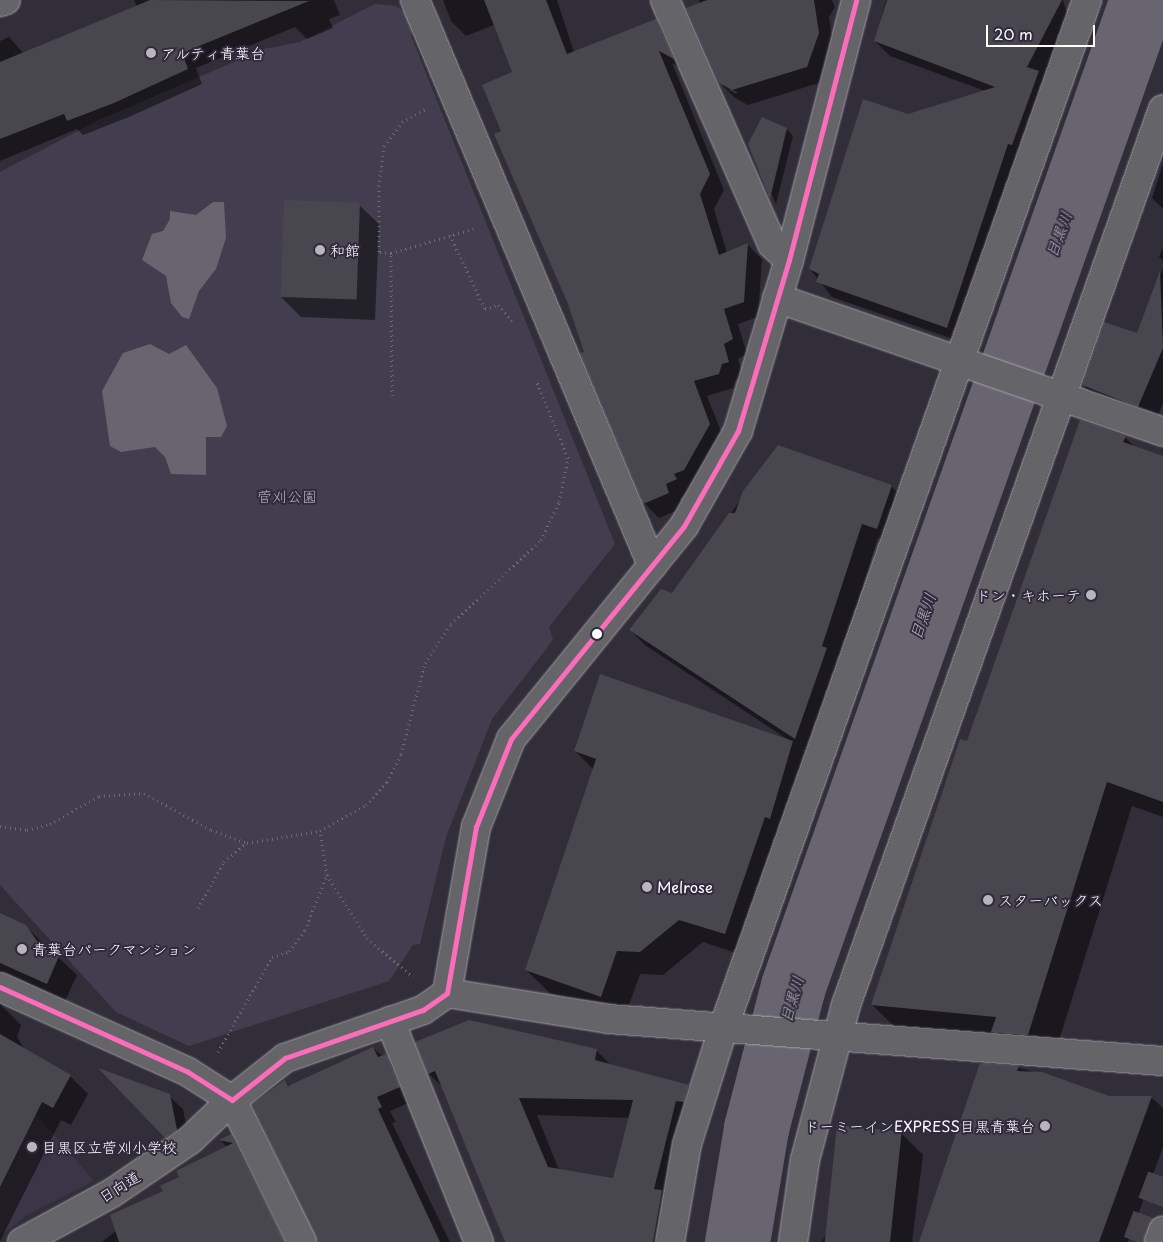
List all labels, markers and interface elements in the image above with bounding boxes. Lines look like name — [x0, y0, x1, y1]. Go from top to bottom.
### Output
scale bar — [988, 15, 1097, 47]
text: 20 m — [994, 22, 1033, 45]
place label: アルティ青葉台 — [161, 44, 266, 62]
marker: アルティ青葉台 — [145, 47, 157, 59]
water label: 目黒川 — [1041, 208, 1075, 260]
place label: 和館 — [330, 241, 360, 259]
marker: 和館 — [314, 244, 326, 256]
park label: 菅刈公園 — [257, 487, 317, 505]
place label: ドン・キホーテ — [976, 586, 1081, 604]
marker: ドン・キホーテ — [1085, 589, 1097, 601]
water label: 目黒川 — [905, 590, 939, 642]
unlabelled marker — [592, 629, 602, 639]
place label: Melrose — [657, 878, 713, 896]
marker: Melrose — [641, 881, 653, 893]
place label: スターバックス — [998, 891, 1103, 909]
marker: スターバックス — [982, 894, 994, 906]
place label: 青葉台パークマンション — [32, 940, 197, 958]
marker: 青葉台パークマンション — [16, 943, 28, 955]
water label: 目黒川 — [775, 973, 807, 1025]
place label: ドーミーインEXPRESS目黒青葉台 — [804, 1117, 1035, 1135]
marker: ドーミーインEXPRESS目黒青葉台 — [1039, 1120, 1051, 1132]
place label: 目黒区立菅刈小学校 — [42, 1138, 177, 1156]
marker: 目黒区立菅刈小学校 — [26, 1141, 38, 1153]
street label: 日向道 — [95, 1166, 143, 1206]

